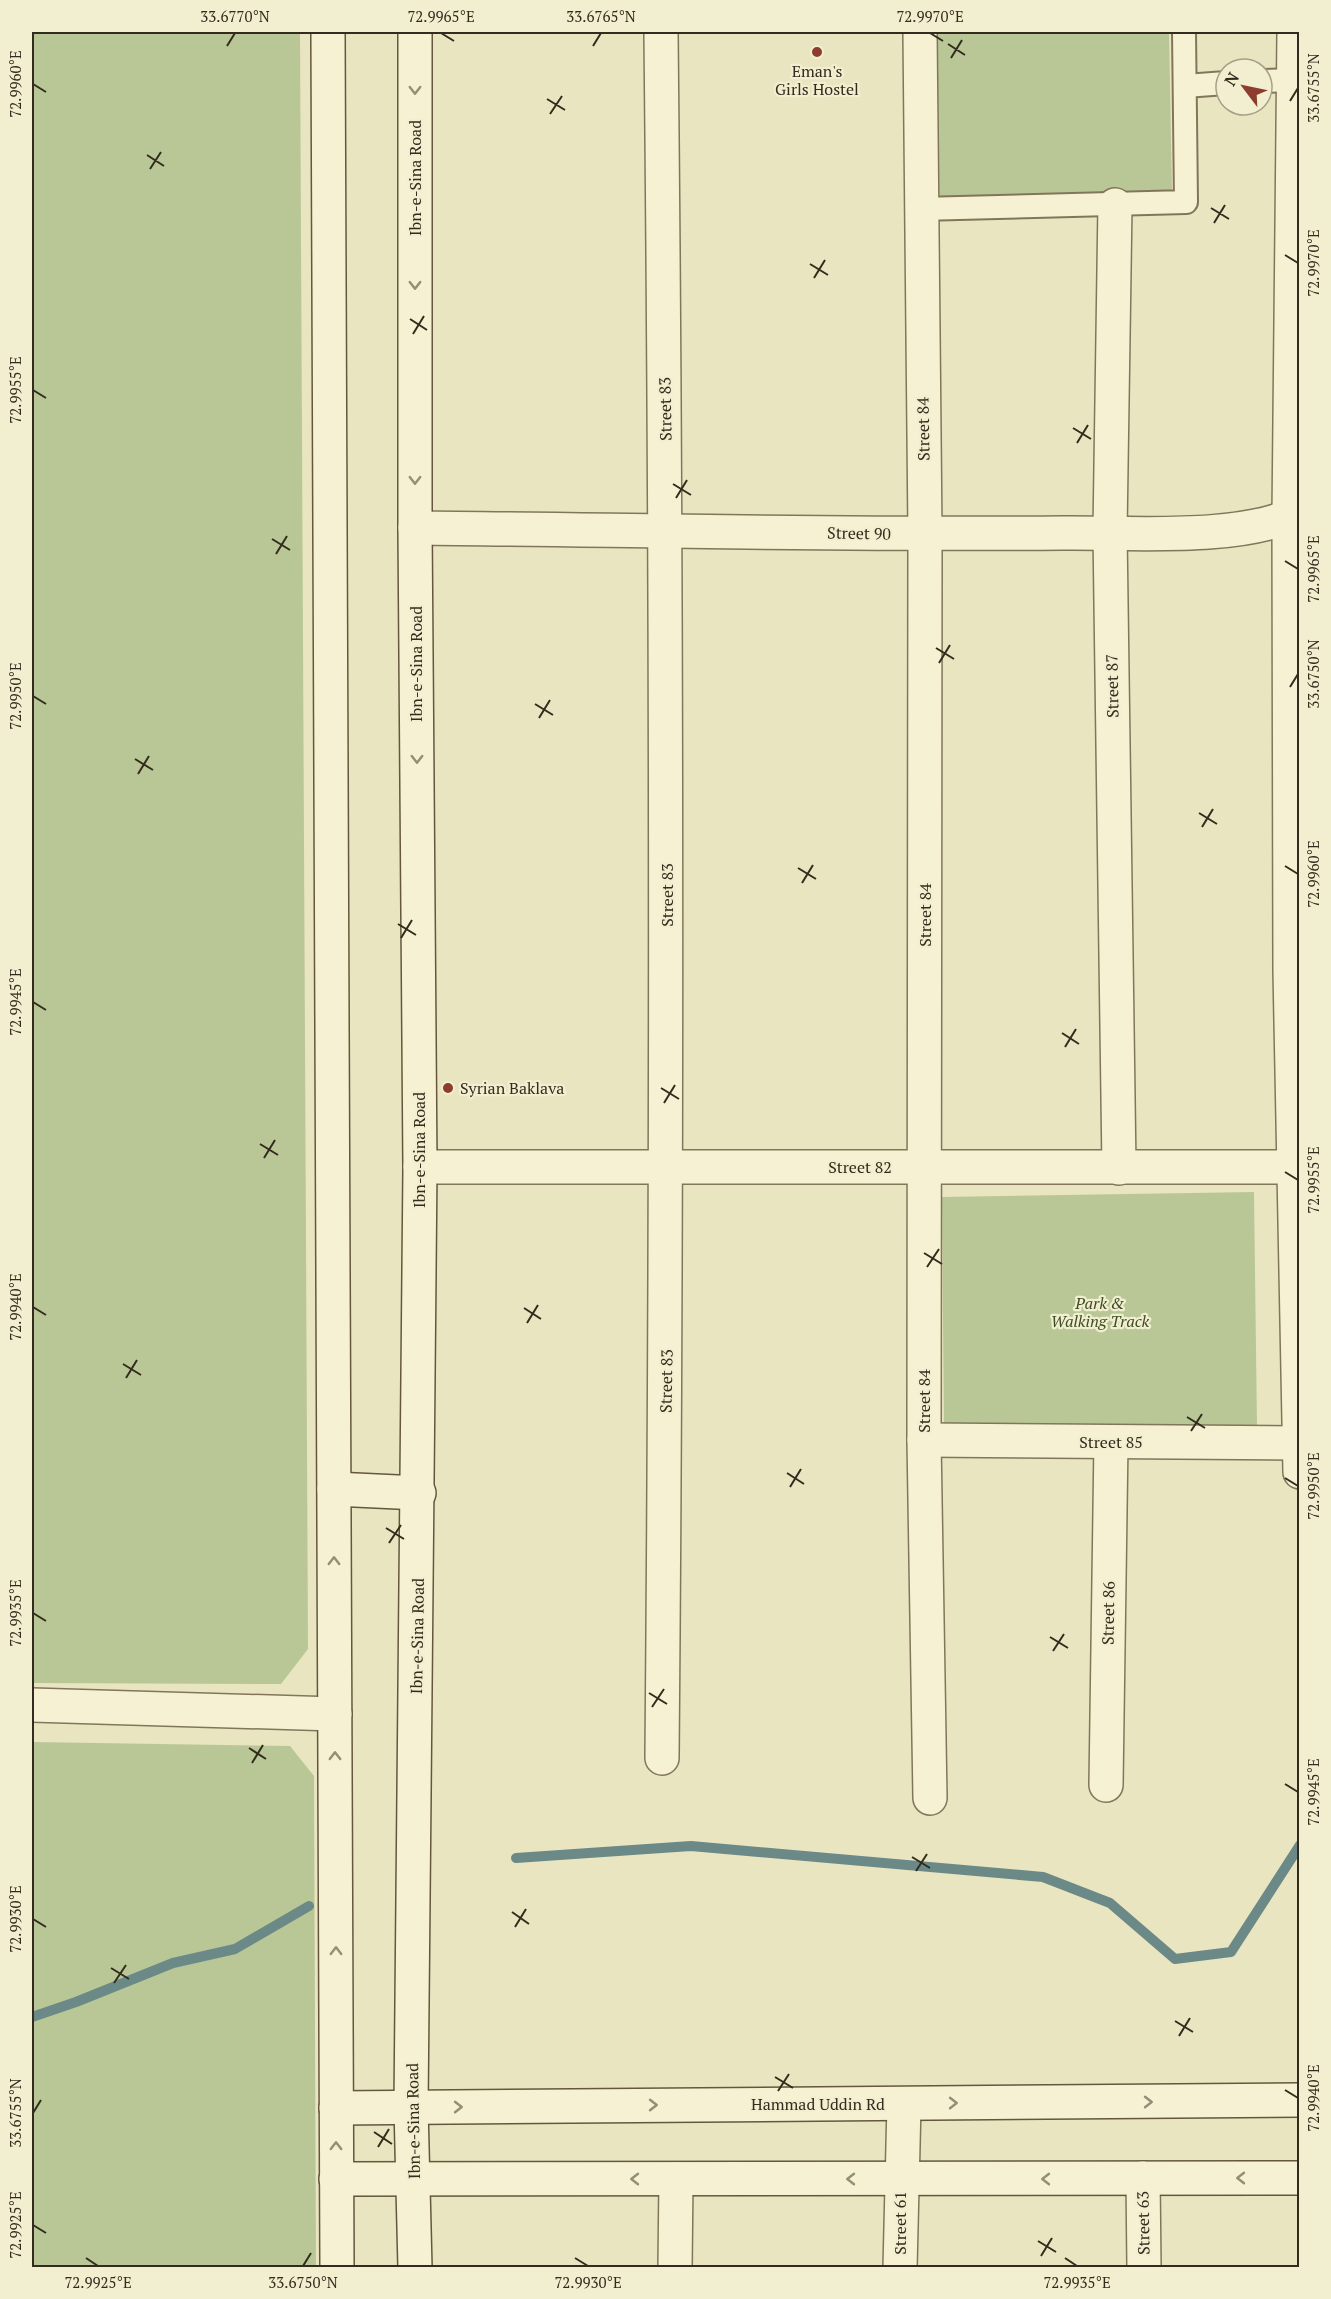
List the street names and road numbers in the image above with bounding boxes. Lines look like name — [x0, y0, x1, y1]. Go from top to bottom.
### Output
street label: Ibn-e-Sina Road — [404, 120, 426, 236]
street label: Street 83 — [653, 377, 677, 441]
street label: Street 84 — [911, 397, 935, 461]
street label: Street 90 — [827, 521, 891, 545]
street label: Ibn-e-Sina Road — [405, 606, 427, 722]
street label: Street 87 — [1100, 654, 1124, 718]
street label: Street 83 — [656, 863, 678, 927]
street label: Street 84 — [914, 883, 936, 947]
street label: Ibn-e-Sina Road — [408, 1092, 430, 1208]
street label: Street 82 — [828, 1156, 892, 1178]
street label: Street 83 — [654, 1349, 678, 1413]
street label: Street 84 — [913, 1369, 935, 1433]
street label: Street 85 — [1079, 1431, 1143, 1453]
street label: Ibn-e-Sina Road — [405, 1578, 429, 1694]
street label: Street 86 — [1096, 1581, 1120, 1645]
street label: Ibn-e-Sina Road — [401, 2063, 425, 2179]
street label: Hammad Uddin Rd — [751, 2093, 885, 2115]
street label: Street 61 — [889, 2191, 911, 2255]
street label: Street 63 — [1131, 2191, 1155, 2255]

